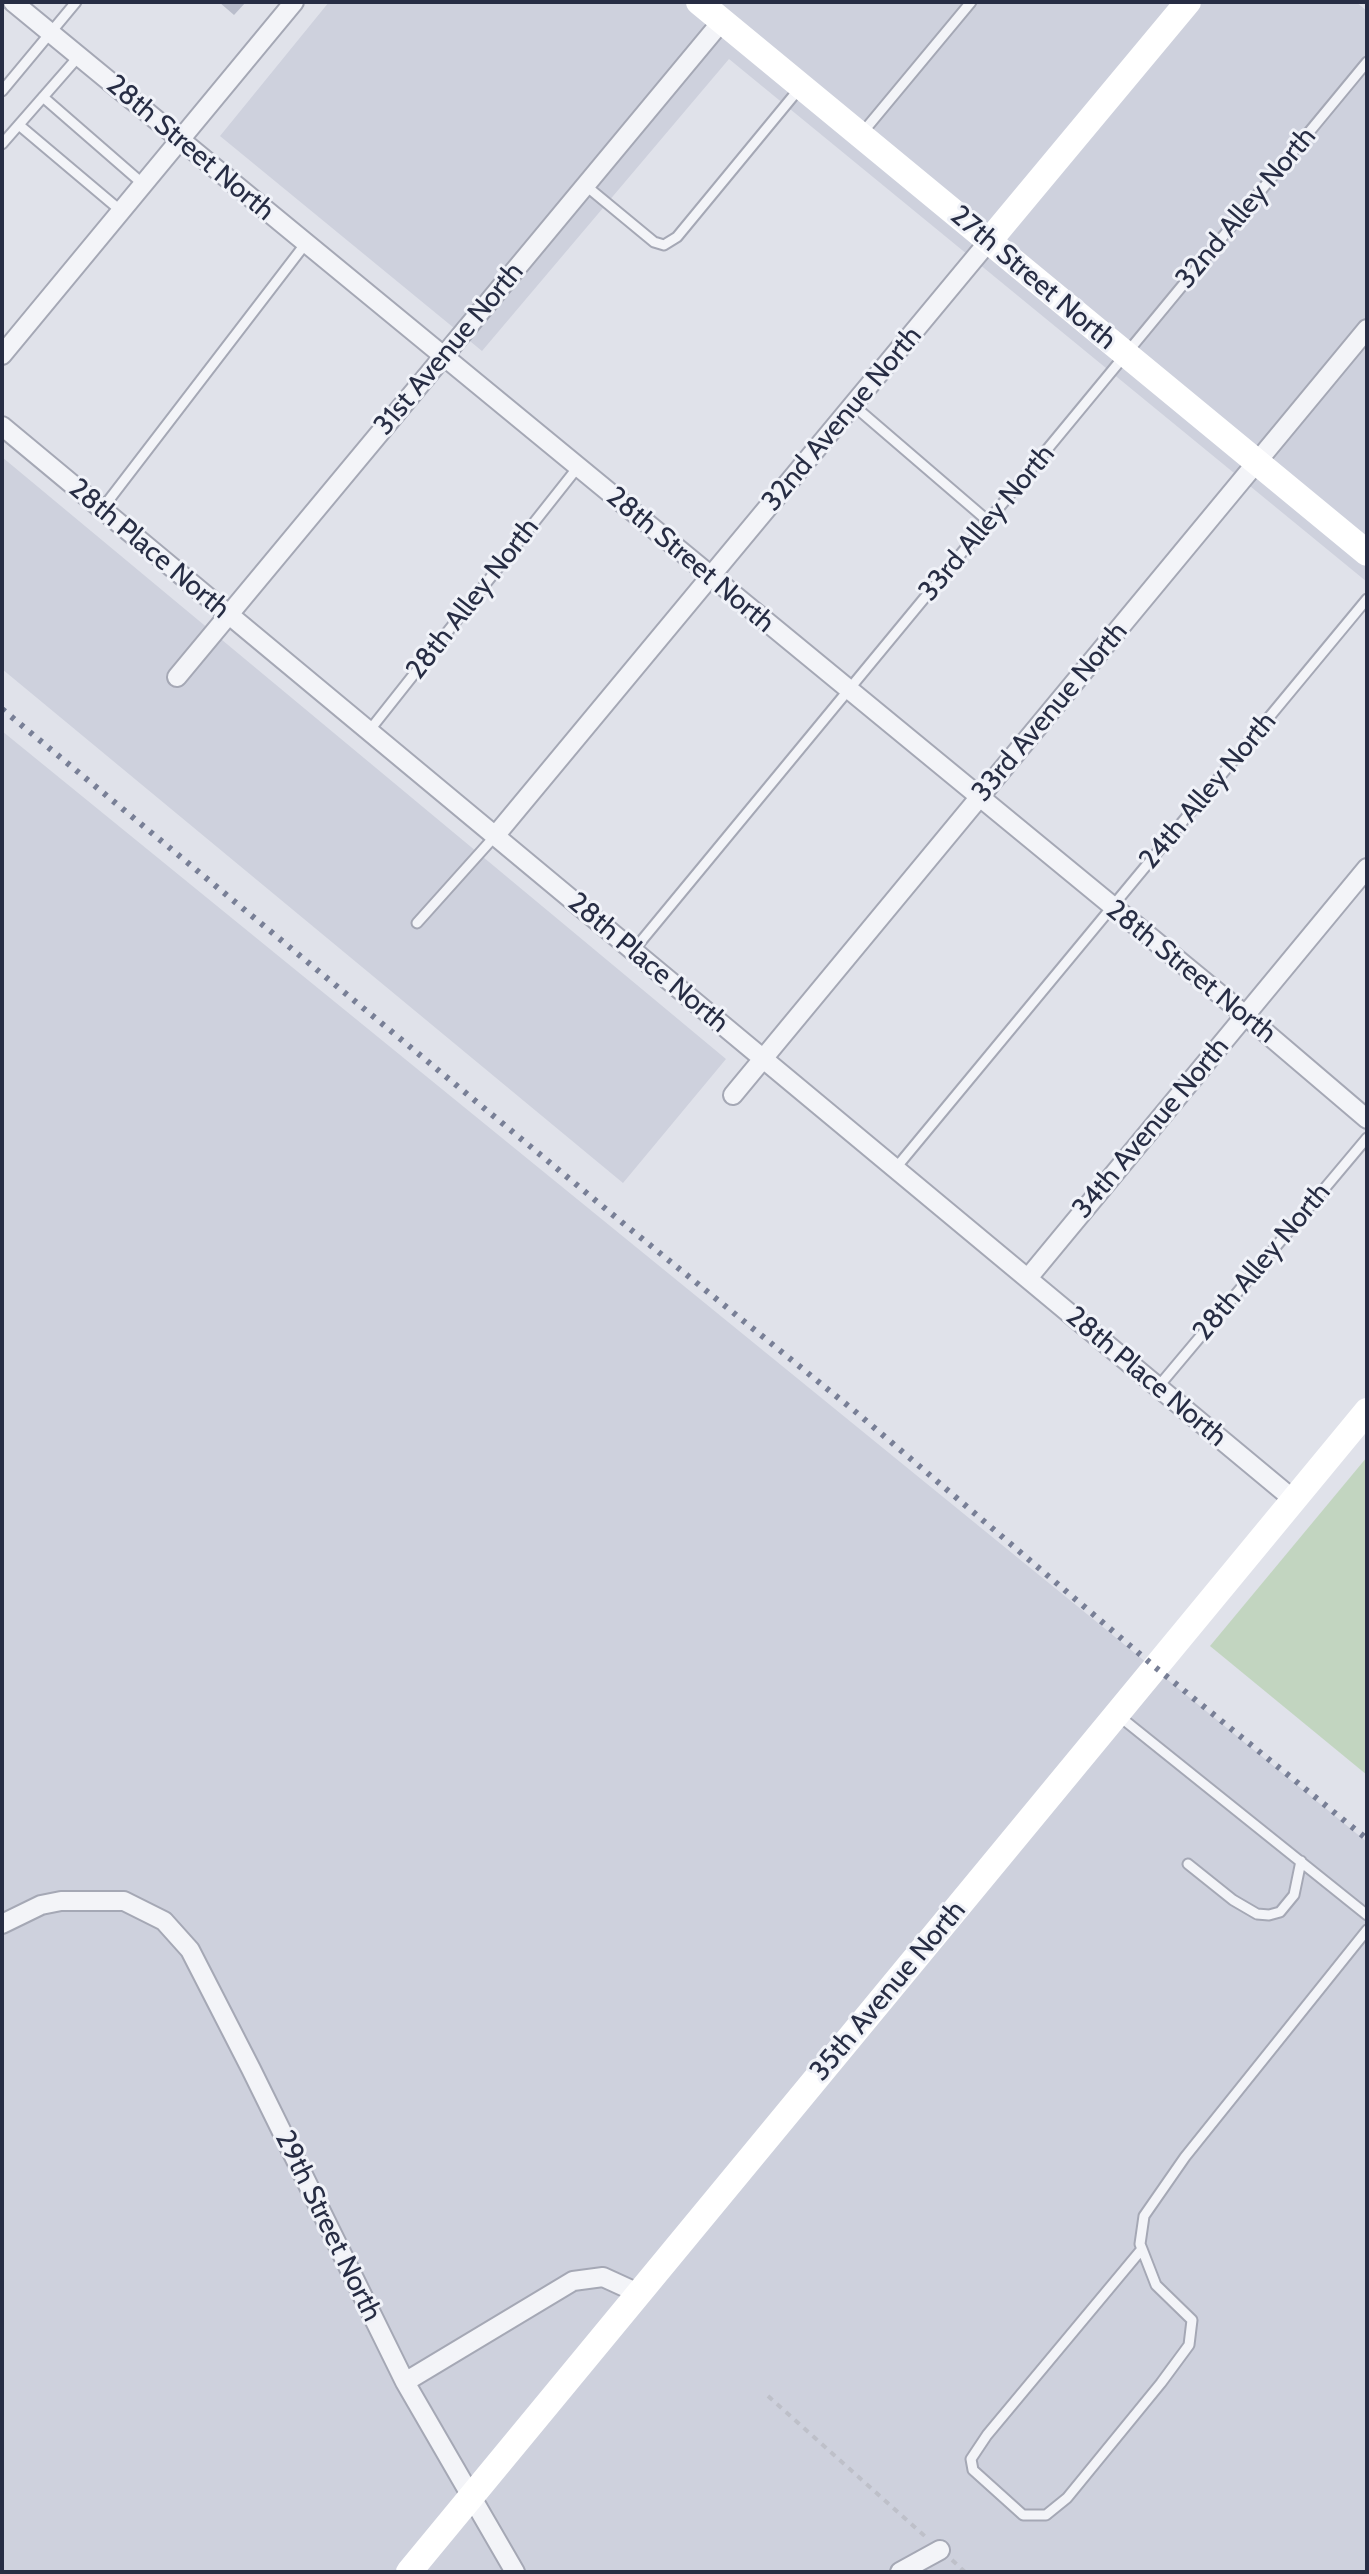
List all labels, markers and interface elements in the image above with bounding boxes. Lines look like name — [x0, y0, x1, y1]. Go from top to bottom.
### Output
street label: 28th Street North — [99, 68, 281, 228]
street label: 32nd Alley North — [1169, 120, 1323, 296]
street label: 27th Street North — [943, 199, 1123, 357]
street label: 31st Avenue North — [367, 256, 531, 442]
street label: 32nd Avenue North — [755, 320, 929, 518]
street label: 33rd Alley North — [912, 438, 1062, 608]
street label: 28th Place North — [62, 472, 236, 626]
street label: 28th Street North — [599, 480, 781, 640]
street label: 28th Alley North — [400, 512, 546, 686]
street label: 33rd Avenue North — [965, 615, 1135, 809]
street label: 24th Alley North — [1133, 706, 1283, 876]
street label: 28th Place North — [561, 886, 735, 1040]
street label: 28th Street North — [1099, 893, 1283, 1051]
street label: 34th Avenue North — [1066, 1031, 1236, 1225]
street label: 28th Alley North — [1186, 1176, 1338, 1348]
street label: 28th Place North — [1059, 1300, 1233, 1454]
street label: 35th Avenue North — [803, 1894, 973, 2088]
street label: 29th Street North — [267, 2125, 389, 2327]

